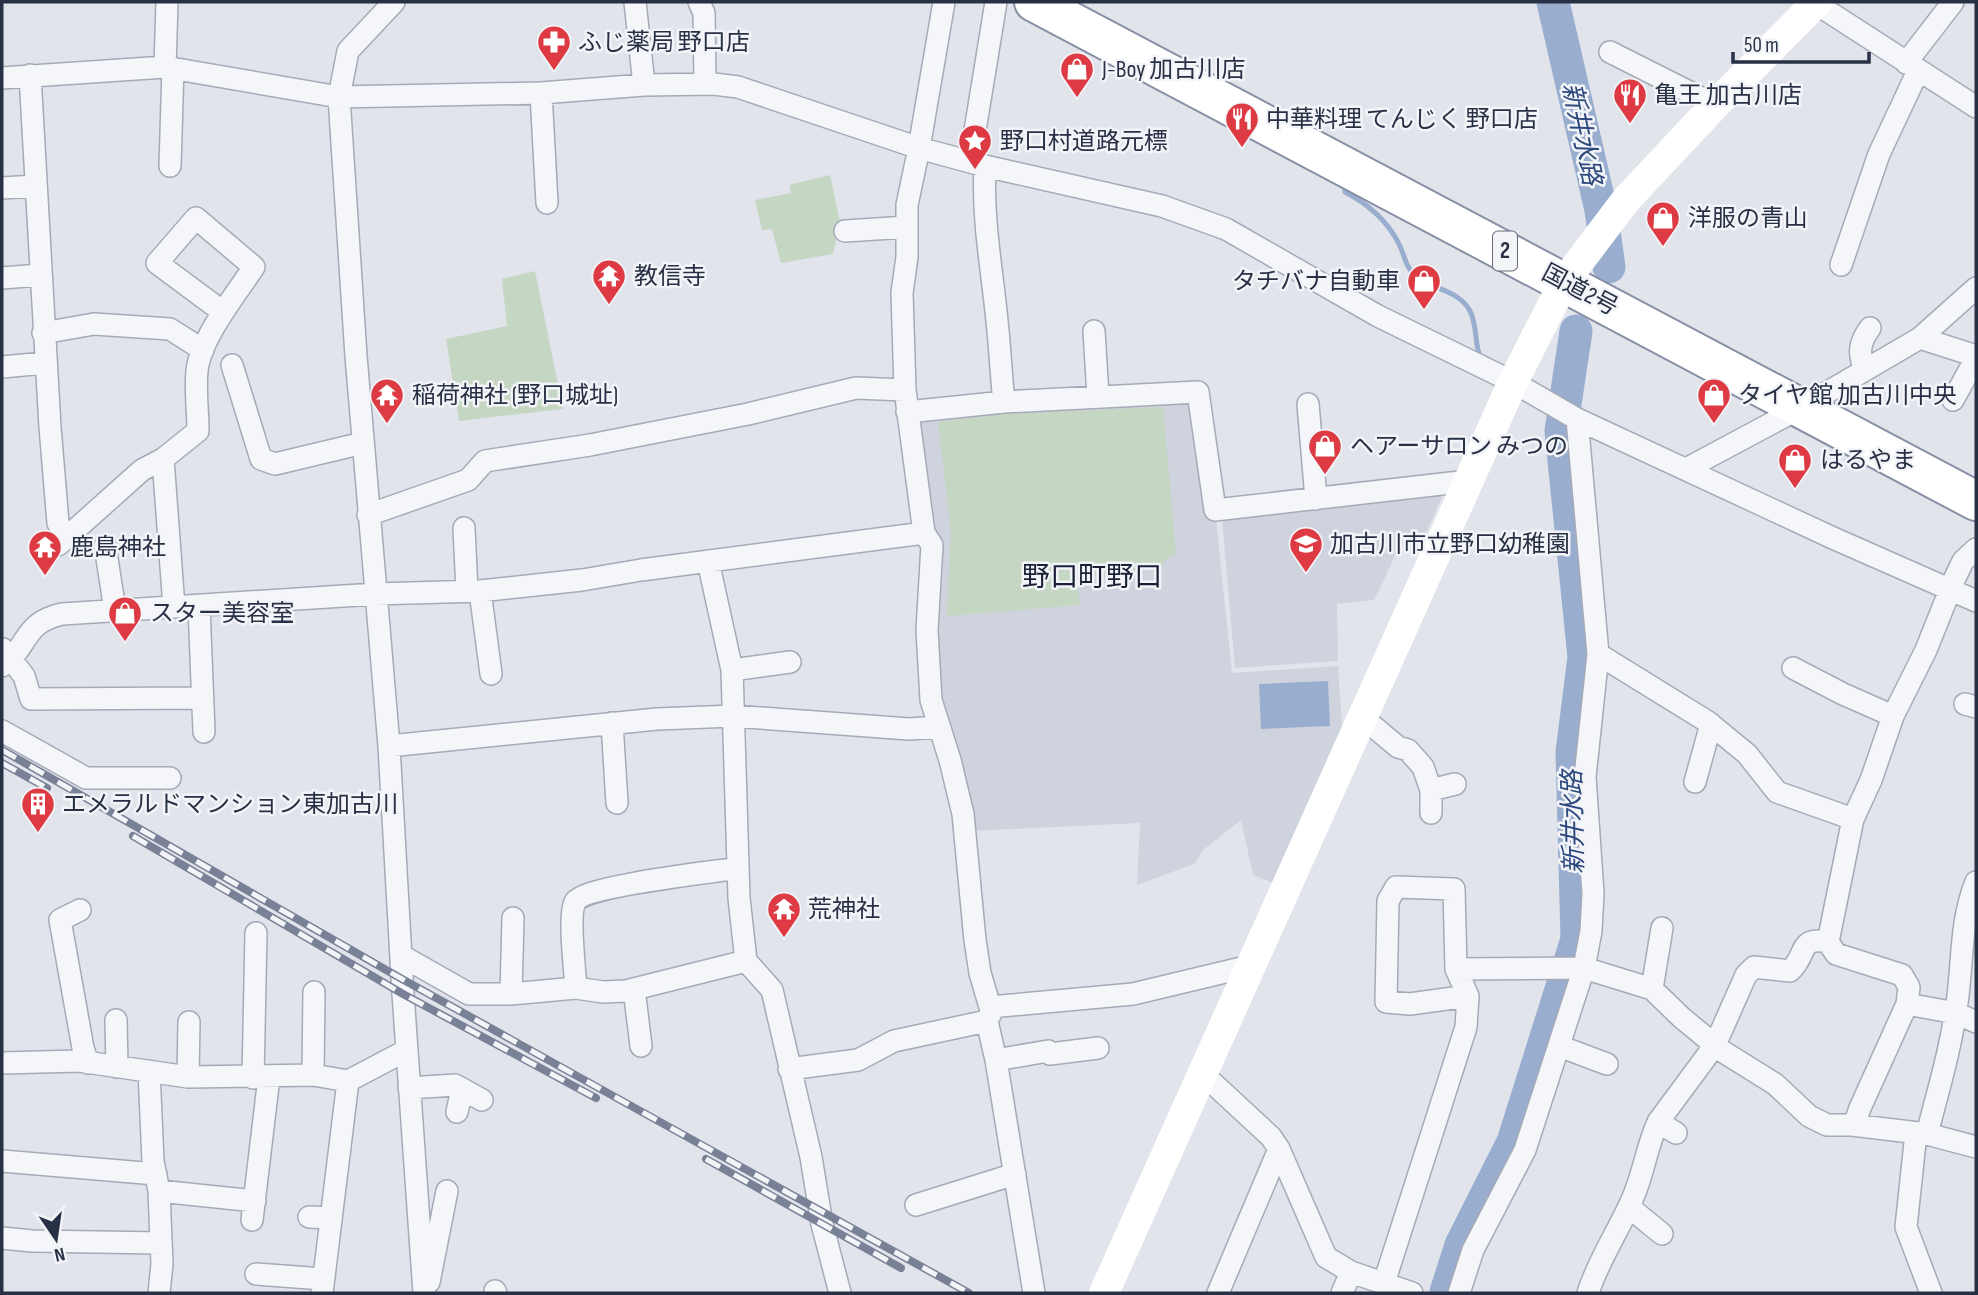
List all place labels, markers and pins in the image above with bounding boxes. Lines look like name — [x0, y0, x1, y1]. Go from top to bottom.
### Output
pharmacy icon: ふじ薬局 野口店 — [535, 23, 573, 72]
place label: ふじ薬局 野口店 — [578, 28, 750, 57]
shop icon: J-Boy 加古川店 — [1058, 50, 1096, 99]
place label: J-Boy 加古川店 — [1101, 55, 1245, 84]
restaurant icon: 亀王 加古川店 — [1611, 76, 1649, 125]
place label: 亀王 加古川店 — [1654, 81, 1802, 110]
restaurant icon: 中華料理 てんじく 野口店 — [1223, 100, 1261, 149]
place label: 中華料理 てんじく 野口店 — [1266, 105, 1538, 134]
place icon: 野口村道路元標 — [956, 122, 994, 171]
place label: 野口村道路元標 — [1000, 127, 1168, 156]
shop icon: 洋服の青山 — [1644, 199, 1682, 248]
place label: 洋服の青山 — [1688, 204, 1808, 233]
temple icon: 教信寺 — [590, 257, 628, 306]
place label: 教信寺 — [634, 262, 706, 291]
shop icon: タチバナ自動車 — [1405, 262, 1443, 311]
place label: タチバナ自動車 — [1232, 267, 1400, 296]
temple icon: 稲荷神社 (野口城址) — [368, 376, 406, 425]
shop icon: タイヤ館 加古川中央 — [1695, 376, 1733, 425]
place label: 稲荷神社 (野口城址) — [412, 381, 618, 410]
place label: タイヤ館 加古川中央 — [1738, 381, 1957, 410]
shop icon: ヘアーサロン みつの — [1306, 427, 1344, 476]
place label: ヘアーサロン みつの — [1350, 432, 1568, 461]
shop icon: はるやま — [1776, 441, 1814, 490]
place label: はるやま — [1820, 446, 1916, 475]
school or university icon: 加古川市立野口幼稚園 — [1287, 525, 1325, 574]
temple icon: 鹿島神社 — [26, 528, 64, 577]
place label: 加古川市立野口幼稚園 — [1330, 530, 1570, 559]
place label: 鹿島神社 — [70, 533, 166, 562]
shop icon: スター美容室 — [106, 594, 144, 643]
place label: スター美容室 — [150, 599, 294, 628]
building icon: エメラルドマンション東加古川 — [19, 785, 57, 834]
place label: エメラルドマンション東加古川 — [62, 790, 398, 819]
temple icon: 荒神社 — [765, 890, 803, 939]
place label: 荒神社 — [808, 895, 880, 924]

